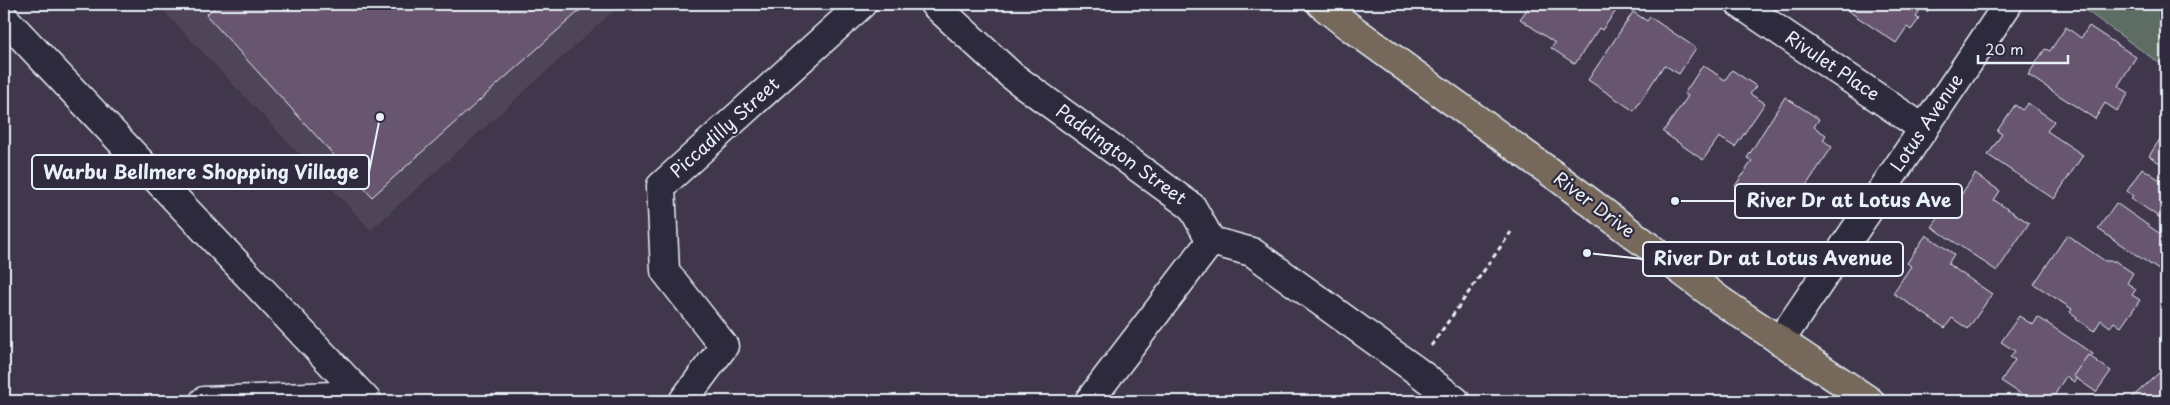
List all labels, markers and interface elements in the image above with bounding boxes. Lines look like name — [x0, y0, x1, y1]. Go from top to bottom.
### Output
street label: Rivulet Place — [1780, 23, 1886, 106]
scale bar — [1978, 32, 2068, 64]
text: 20 m — [1985, 37, 2024, 60]
street label: Lotus Avenue — [1883, 68, 1969, 177]
street label: Piccadilly Street — [663, 70, 785, 183]
street label: Paddington Street — [1051, 97, 1193, 210]
callout: Warbu Bellmere Shopping Village — [32, 155, 369, 189]
text: Warbu Bellmere Shopping Village — [43, 157, 359, 185]
street label: River Drive — [1548, 164, 1641, 243]
callout: River Dr at Lotus Ave — [1735, 184, 1962, 218]
text: River Dr at Lotus Ave — [1747, 185, 1951, 213]
callout: River Dr at Lotus Avenue — [1643, 242, 1903, 276]
text: River Dr at Lotus Avenue — [1654, 243, 1893, 271]

